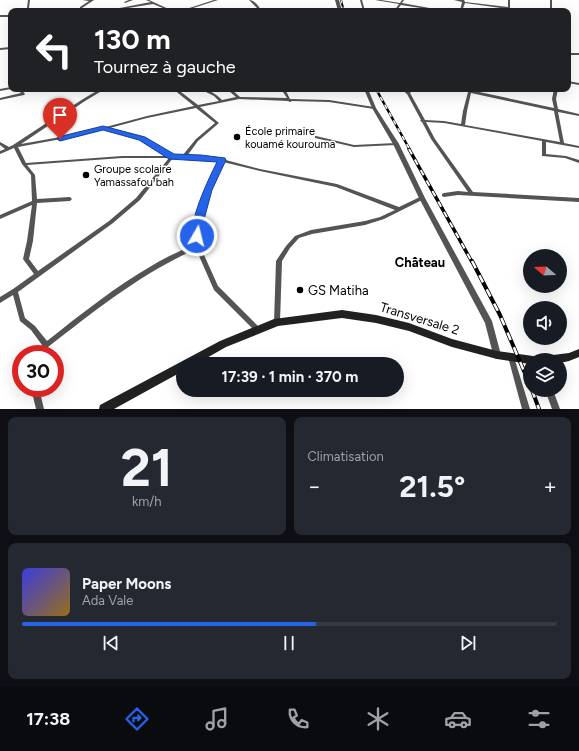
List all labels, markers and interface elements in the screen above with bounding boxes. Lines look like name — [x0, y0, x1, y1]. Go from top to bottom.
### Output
text: 130 m — [94, 22, 171, 56]
icon: left — [28, 24, 80, 76]
text: Tournez à gauche — [94, 56, 236, 78]
pin — [43, 98, 77, 139]
icon: arrive — [49, 104, 71, 126]
place label: École primaire kouamé kourouma — [245, 125, 335, 151]
marker: École primaire kouamé kourouma — [232, 132, 242, 142]
place label: Groupe scolaire Yamassafou bah — [94, 163, 174, 189]
marker: Groupe scolaire Yamassafou bah — [81, 170, 91, 180]
position arrow — [176, 215, 218, 257]
north arrow — [523, 249, 567, 293]
map controls — [523, 249, 567, 397]
district label: Château — [395, 255, 445, 270]
place label: GS Matiha — [308, 283, 369, 298]
marker: GS Matiha — [295, 285, 305, 295]
street label: Transversale 2 — [378, 299, 461, 338]
button: sound — [523, 301, 567, 345]
speed limit sign: 30 — [12, 345, 64, 397]
button: layers — [523, 353, 567, 397]
text: 17:39 · 1 min · 370 m — [222, 368, 358, 386]
text: 21 — [121, 437, 173, 499]
text: Climatisation — [308, 449, 384, 464]
text: 21.5° — [399, 468, 465, 505]
text: − — [308, 473, 321, 500]
text: + — [543, 473, 557, 500]
text: km/h — [132, 494, 162, 509]
text: Paper Moons — [82, 575, 171, 593]
text: Ada Vale — [82, 593, 133, 608]
icon: previous — [100, 632, 122, 654]
icon: pause — [278, 632, 300, 654]
icon: next — [457, 632, 479, 654]
icon: directions — [123, 705, 151, 733]
icon: music — [203, 705, 231, 733]
icon: phone — [284, 705, 312, 733]
icon: climate — [364, 705, 392, 733]
icon: car — [444, 705, 472, 733]
icon: filters — [525, 705, 553, 733]
text: 17:38 — [26, 708, 70, 730]

